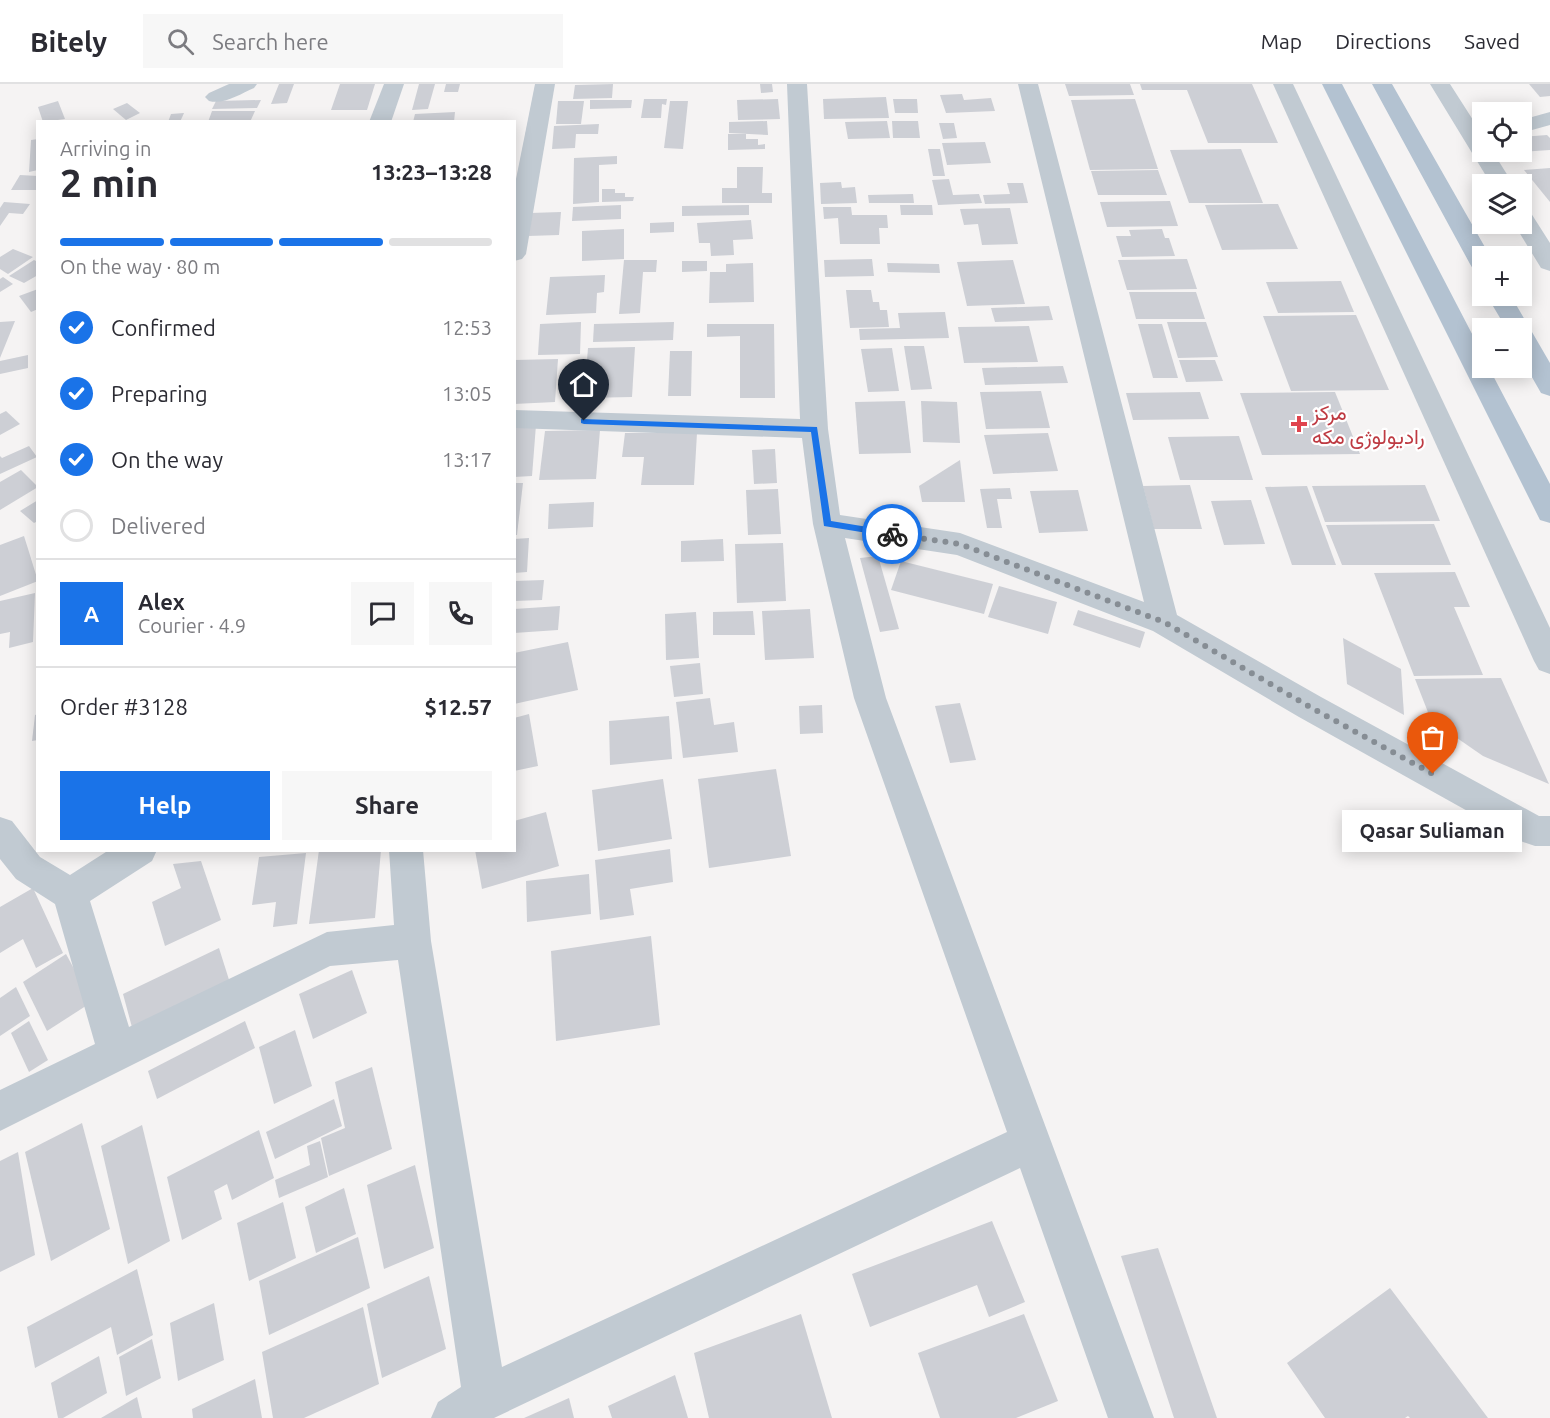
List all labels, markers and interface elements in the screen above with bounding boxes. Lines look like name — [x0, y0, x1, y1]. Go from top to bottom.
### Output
search box — [143, 14, 563, 68]
icon: search — [164, 25, 197, 58]
text: Bitely — [30, 26, 107, 57]
text: Search here — [212, 29, 329, 54]
text: Map — [1261, 29, 1302, 53]
text: Directions — [1335, 29, 1431, 53]
text: Saved — [1464, 29, 1520, 53]
map controls — [1472, 102, 1532, 378]
button: locate — [1472, 102, 1532, 162]
text: Arriving in — [60, 137, 151, 160]
text: 13:23–13:28 — [371, 159, 492, 184]
text: 2 min — [60, 161, 159, 204]
button: layers — [1472, 174, 1532, 234]
button: + — [1472, 246, 1532, 306]
text: On the way · 80 m — [60, 255, 220, 278]
icon: check — [60, 311, 93, 344]
text: Confirmed — [111, 315, 216, 340]
text: 12:53 — [442, 316, 492, 339]
button: − — [1472, 318, 1532, 378]
pin — [558, 359, 609, 421]
icon: home — [567, 368, 600, 401]
icon: check — [60, 377, 93, 410]
text: Preparing — [111, 381, 208, 406]
text: 13:05 — [442, 382, 492, 405]
place label: مرکز رادیولوژی مکه — [1311, 400, 1425, 450]
marker: مرکز رادیولوژی مکه — [1290, 415, 1308, 433]
icon: check — [60, 443, 93, 476]
text: On the way — [111, 447, 223, 472]
text: 13:17 — [442, 448, 492, 471]
courier — [862, 504, 922, 564]
text: Delivered — [111, 513, 206, 538]
icon: bike — [876, 518, 909, 551]
button: chat — [351, 582, 414, 645]
button: phone — [429, 582, 492, 645]
text: Alex — [138, 589, 185, 614]
text: A — [84, 601, 99, 626]
text: Courier · 4.9 — [138, 614, 246, 637]
text: Order #3128 — [60, 694, 188, 719]
text: $12.57 — [425, 694, 492, 719]
pin — [1407, 712, 1458, 774]
icon: bag — [1416, 721, 1449, 754]
button: Help — [60, 771, 270, 840]
button: Share — [282, 771, 492, 840]
callout: Qasar Suliaman — [1343, 810, 1523, 852]
text: Qasar Suliaman — [1359, 819, 1505, 842]

